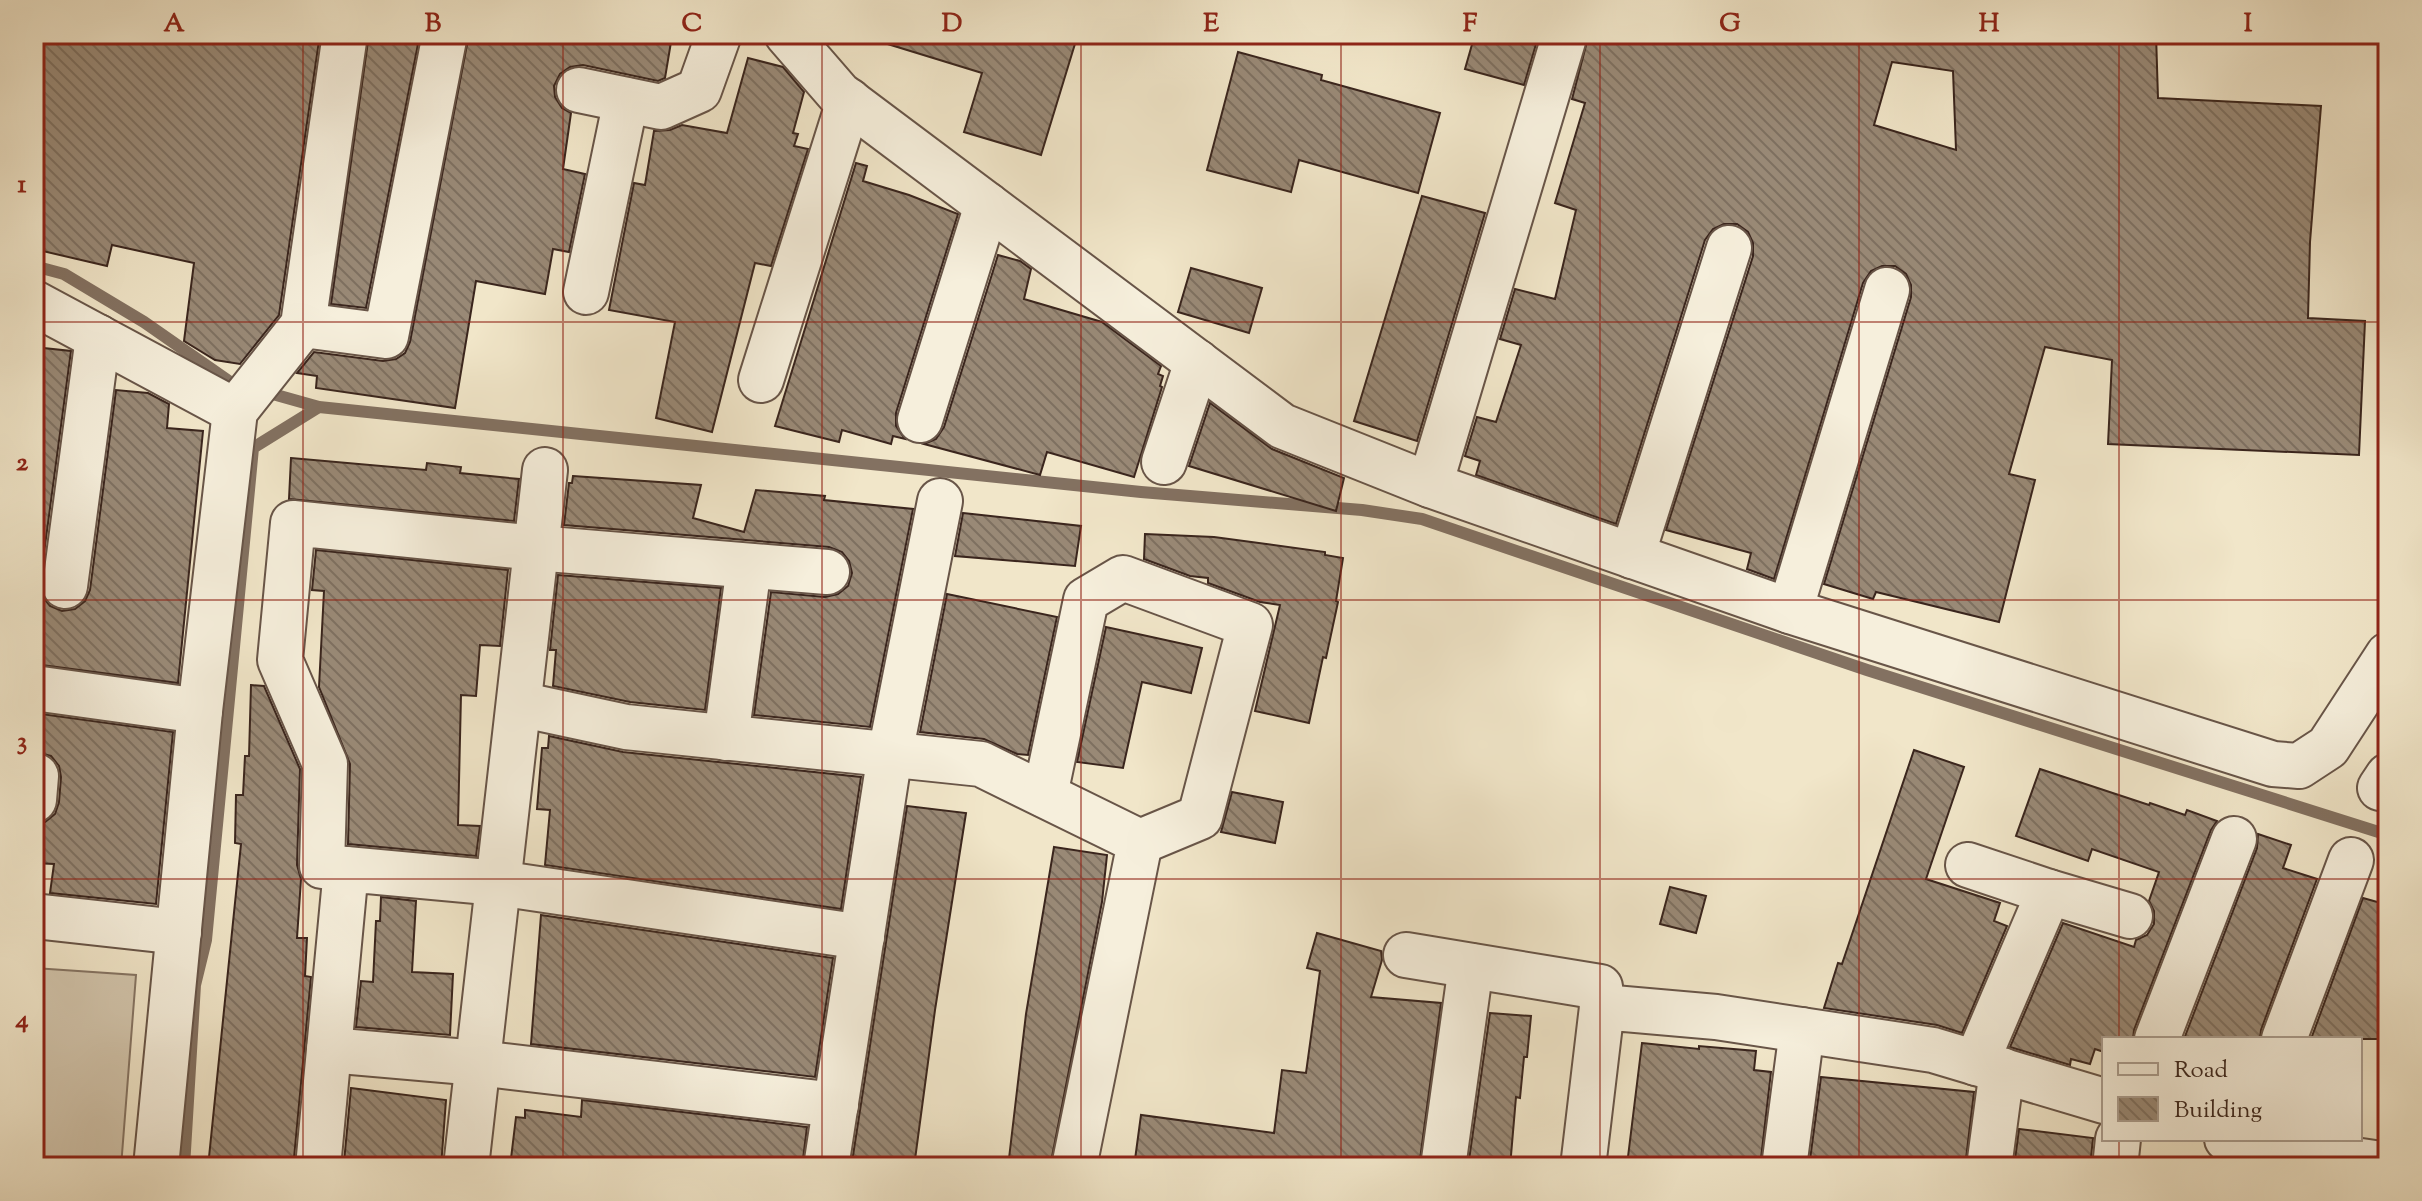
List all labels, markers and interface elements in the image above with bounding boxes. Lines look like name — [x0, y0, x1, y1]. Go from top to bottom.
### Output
text: A — [163, 6, 185, 43]
text: B — [425, 6, 442, 43]
text: C — [682, 6, 702, 43]
text: D — [942, 6, 962, 43]
text: E — [1203, 6, 1219, 43]
text: F — [1463, 6, 1478, 43]
text: G — [1719, 6, 1741, 43]
text: H — [1979, 6, 2000, 43]
text: I — [2244, 6, 2253, 43]
text: 1 — [18, 167, 27, 204]
text: 2 — [16, 445, 29, 482]
text: 3 — [17, 724, 27, 761]
text: 4 — [14, 1002, 29, 1039]
legend — [2102, 1037, 2362, 1141]
text: Road — [2174, 1054, 2228, 1088]
text: Building — [2174, 1094, 2263, 1128]

